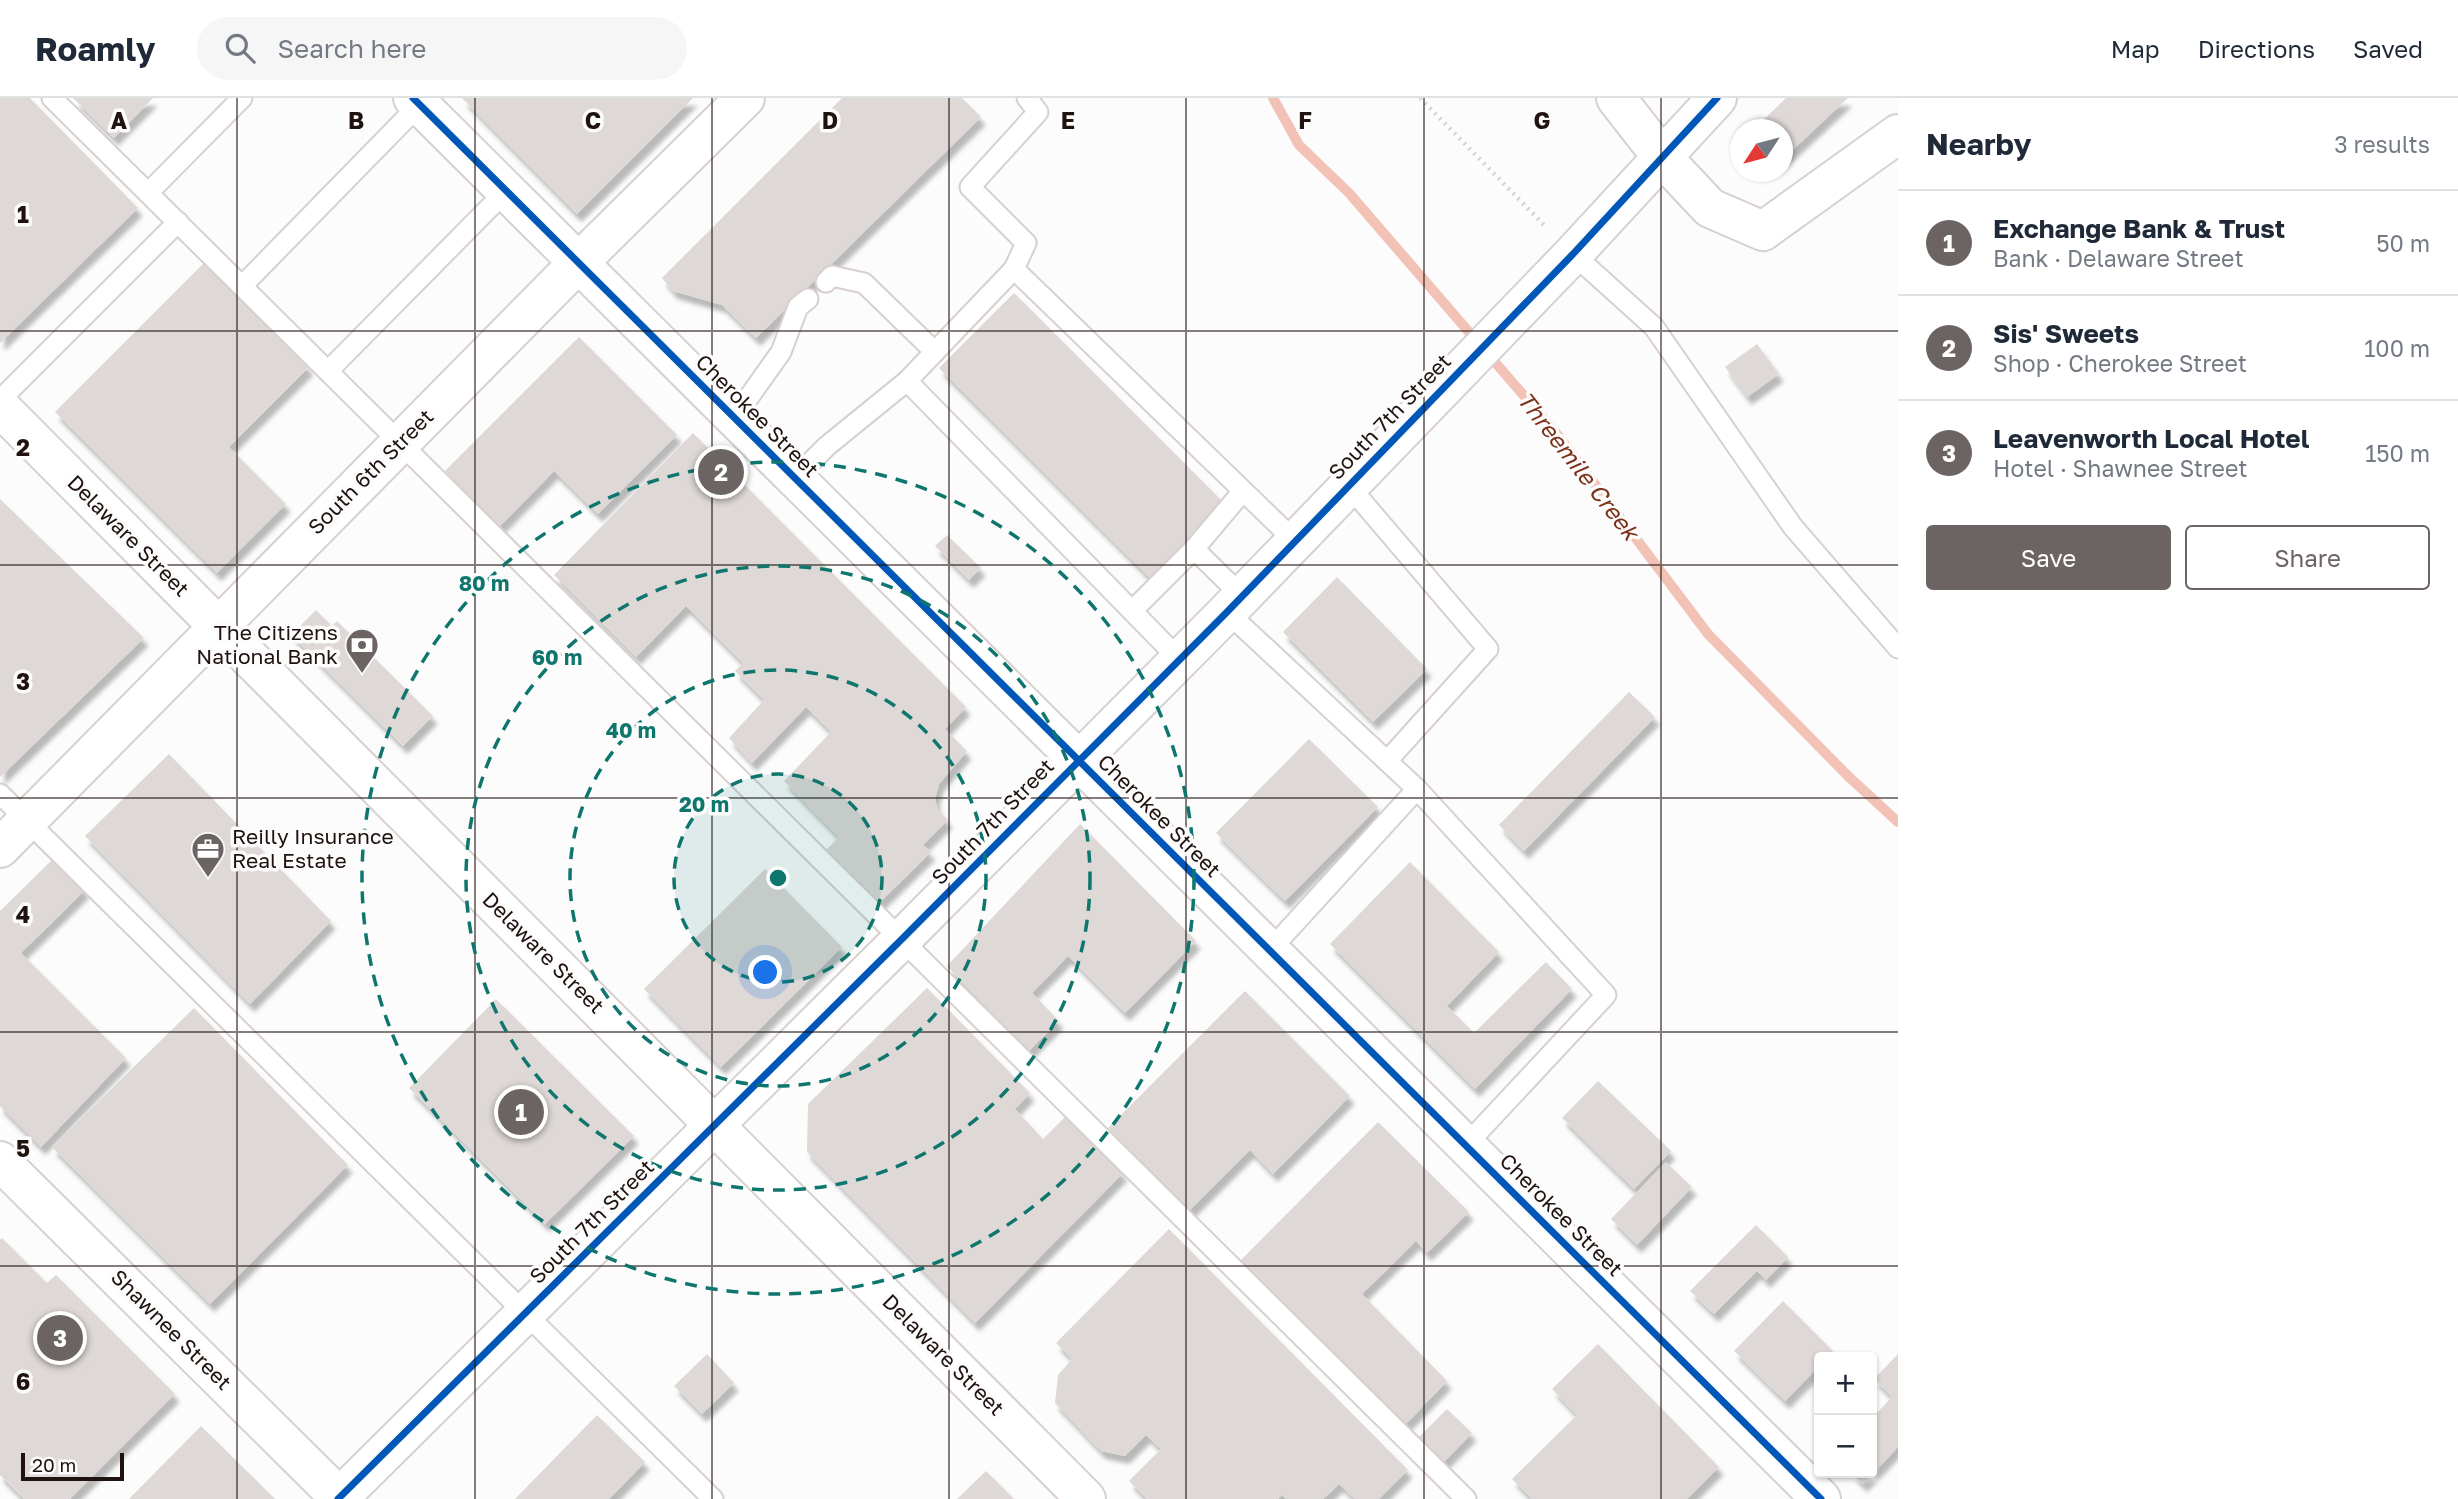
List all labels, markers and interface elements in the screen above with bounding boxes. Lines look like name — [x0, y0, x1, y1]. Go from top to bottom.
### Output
search box — [197, 17, 687, 80]
text: Roamly — [35, 29, 155, 68]
icon: search — [221, 29, 259, 67]
text: Search here — [277, 33, 426, 64]
text: Map — [2111, 34, 2160, 63]
text: Directions — [2198, 34, 2315, 63]
text: Saved — [2353, 34, 2423, 63]
text: A — [111, 106, 128, 134]
text: B — [348, 106, 364, 134]
text: C — [585, 106, 601, 134]
text: D — [822, 106, 838, 134]
text: E — [1061, 106, 1075, 134]
text: F — [1298, 106, 1312, 134]
text: G — [1534, 106, 1550, 134]
north arrow — [1730, 119, 1793, 182]
text: Nearby — [1926, 126, 2031, 162]
text: 3 results — [2334, 130, 2430, 158]
text: 1 — [17, 200, 29, 228]
text: Exchange Bank & Trust — [1993, 213, 2285, 244]
text: 1 — [1943, 229, 1955, 257]
text: 50 m — [2376, 229, 2430, 257]
text: Bank · Delaware Street — [1993, 244, 2244, 272]
text: Sis' Sweets — [1993, 318, 2139, 349]
text: 2 — [1942, 334, 1956, 362]
text: 100 m — [2364, 334, 2430, 362]
street label: Cherokee Street — [691, 348, 825, 482]
street label: South 7th Street — [1323, 348, 1456, 485]
text: Shop · Cherokee Street — [1993, 349, 2247, 377]
water label: Threemile Creek — [1512, 386, 1647, 547]
street label: South 6th Street — [302, 403, 438, 539]
text: Leavenworth Local Hotel — [1993, 423, 2309, 454]
text: 2 — [16, 433, 30, 461]
text: 3 — [1942, 439, 1956, 467]
text: 150 m — [2365, 439, 2430, 467]
pin: 2 — [698, 446, 744, 498]
text: Hotel · Shawnee Street — [1993, 454, 2248, 482]
street label: Delaware Street — [62, 469, 195, 602]
button: Save — [1926, 525, 2171, 590]
button: Share — [2185, 525, 2430, 590]
text: 80 m — [459, 570, 509, 596]
place label: The Citizens National Bank — [196, 619, 338, 669]
bank icon: The Citizens National Bank — [343, 626, 381, 675]
text: 60 m — [532, 644, 582, 670]
text: 3 — [16, 667, 30, 695]
text: 40 m — [606, 717, 656, 743]
street label: Cherokee Street — [1093, 748, 1227, 882]
street label: South 7th Street — [926, 753, 1059, 890]
text: 20 m — [679, 791, 729, 817]
place label: Reilly Insurance Real Estate — [232, 823, 394, 873]
office icon: Reilly Insurance Real Estate — [189, 830, 227, 879]
centre of rings — [766, 866, 790, 890]
street label: Delaware Street — [477, 886, 610, 1019]
text: 4 — [16, 900, 30, 928]
your location — [748, 955, 782, 989]
pin: 1 — [498, 1086, 544, 1138]
text: 5 — [16, 1134, 30, 1162]
street label: Cherokee Street — [1495, 1147, 1629, 1281]
street label: South 7th Street — [524, 1154, 659, 1289]
street label: Shawnee Street — [106, 1264, 237, 1395]
street label: Delaware Street — [877, 1288, 1010, 1421]
pin: 3 — [37, 1312, 83, 1364]
map controls — [1814, 1352, 1877, 1478]
button: + — [1814, 1352, 1877, 1415]
text: 6 — [16, 1367, 30, 1395]
button: − — [1814, 1415, 1877, 1478]
scale bar — [21, 1450, 124, 1482]
text: 20 m — [32, 1453, 76, 1476]

